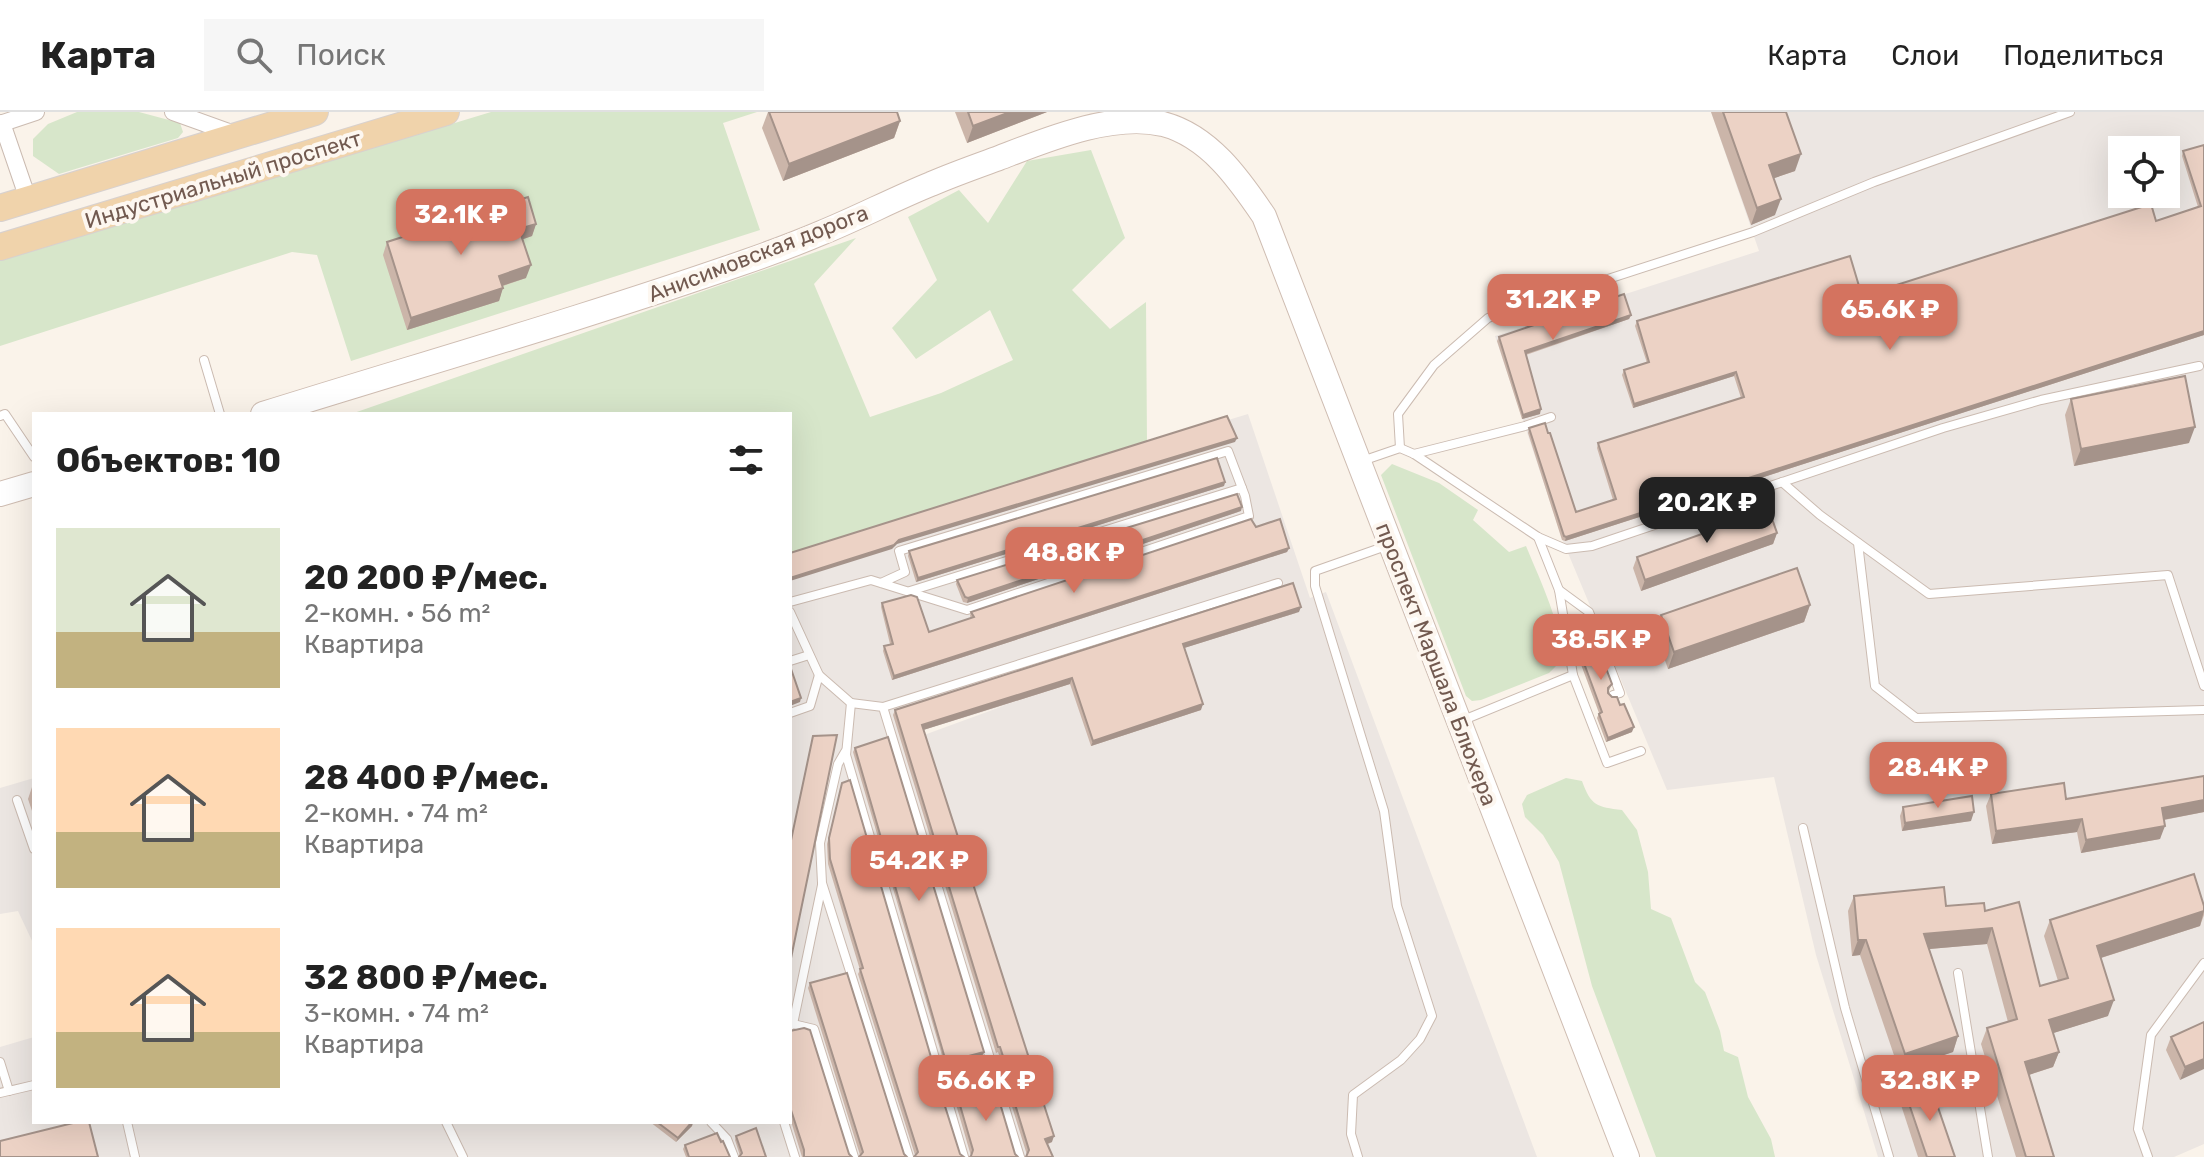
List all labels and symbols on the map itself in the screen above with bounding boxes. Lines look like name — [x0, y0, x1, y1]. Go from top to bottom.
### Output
street label: Индустриальный проспект — [82, 125, 365, 234]
pin: 32.1K ₽ — [387, 189, 535, 257]
street label: Анисимовская дорога — [644, 199, 872, 308]
pin: 31.2K ₽ — [1479, 274, 1627, 342]
pin: 65.6K ₽ — [1816, 284, 1964, 352]
pin: 20.2K ₽ — [1633, 477, 1781, 545]
street label: проспект Маршала Блюхера — [1370, 519, 1503, 810]
pin: 48.8K ₽ — [1000, 527, 1148, 595]
pin: 38.5K ₽ — [1527, 614, 1675, 682]
pin: 28.4K ₽ — [1864, 742, 2012, 810]
pin: 54.2K ₽ — [845, 835, 993, 903]
pin: 56.6K ₽ — [912, 1055, 1060, 1123]
pin: 32.8K ₽ — [1856, 1055, 2004, 1123]

